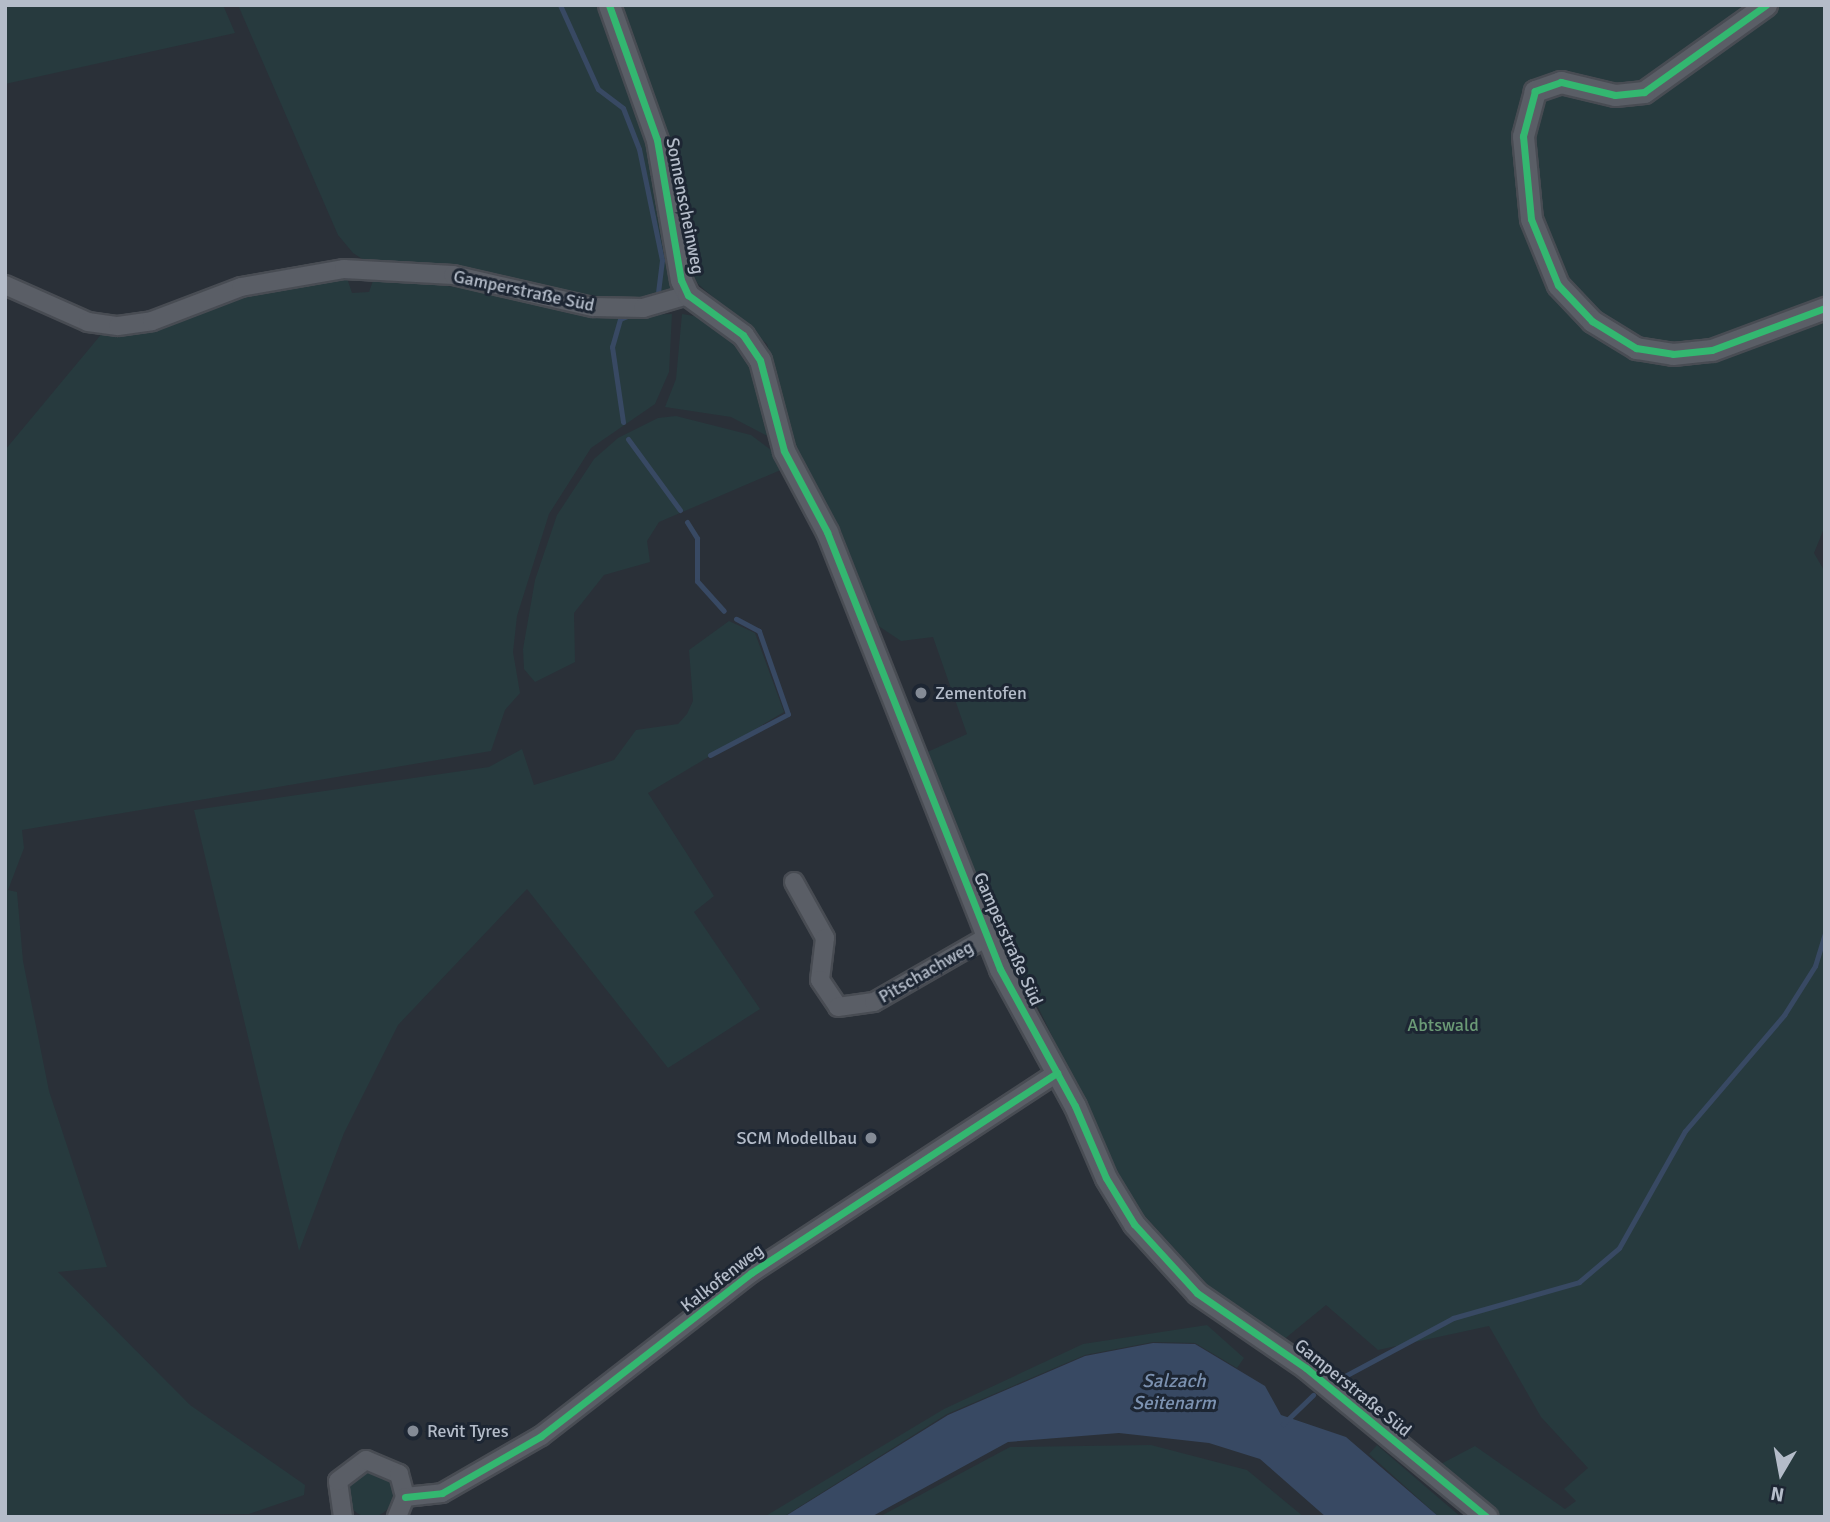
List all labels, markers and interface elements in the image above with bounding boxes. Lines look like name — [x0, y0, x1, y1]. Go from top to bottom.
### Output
street label: Sonnenscheinweg — [661, 136, 709, 276]
street label: Gamperstraße Süd — [451, 266, 597, 316]
place label: Zementofen — [935, 682, 1027, 704]
marker: Zementofen — [913, 685, 929, 701]
street label: Gamperstraße Süd — [969, 869, 1047, 1009]
street label: Pitschachweg — [875, 936, 977, 1008]
park label: Abtswald — [1407, 1014, 1479, 1036]
place label: SCM Modellbau — [736, 1127, 857, 1149]
marker: SCM Modellbau — [863, 1130, 879, 1146]
street label: Kalkofenweg — [676, 1239, 768, 1317]
street label: Gamperstraße Süd — [1290, 1334, 1416, 1442]
water label: Salzach Seitenarm — [1132, 1371, 1216, 1415]
place label: Revit Tyres — [427, 1420, 509, 1442]
marker: Revit Tyres — [405, 1423, 421, 1439]
north arrow — [1746, 1438, 1816, 1508]
text: N — [1769, 1481, 1786, 1507]

